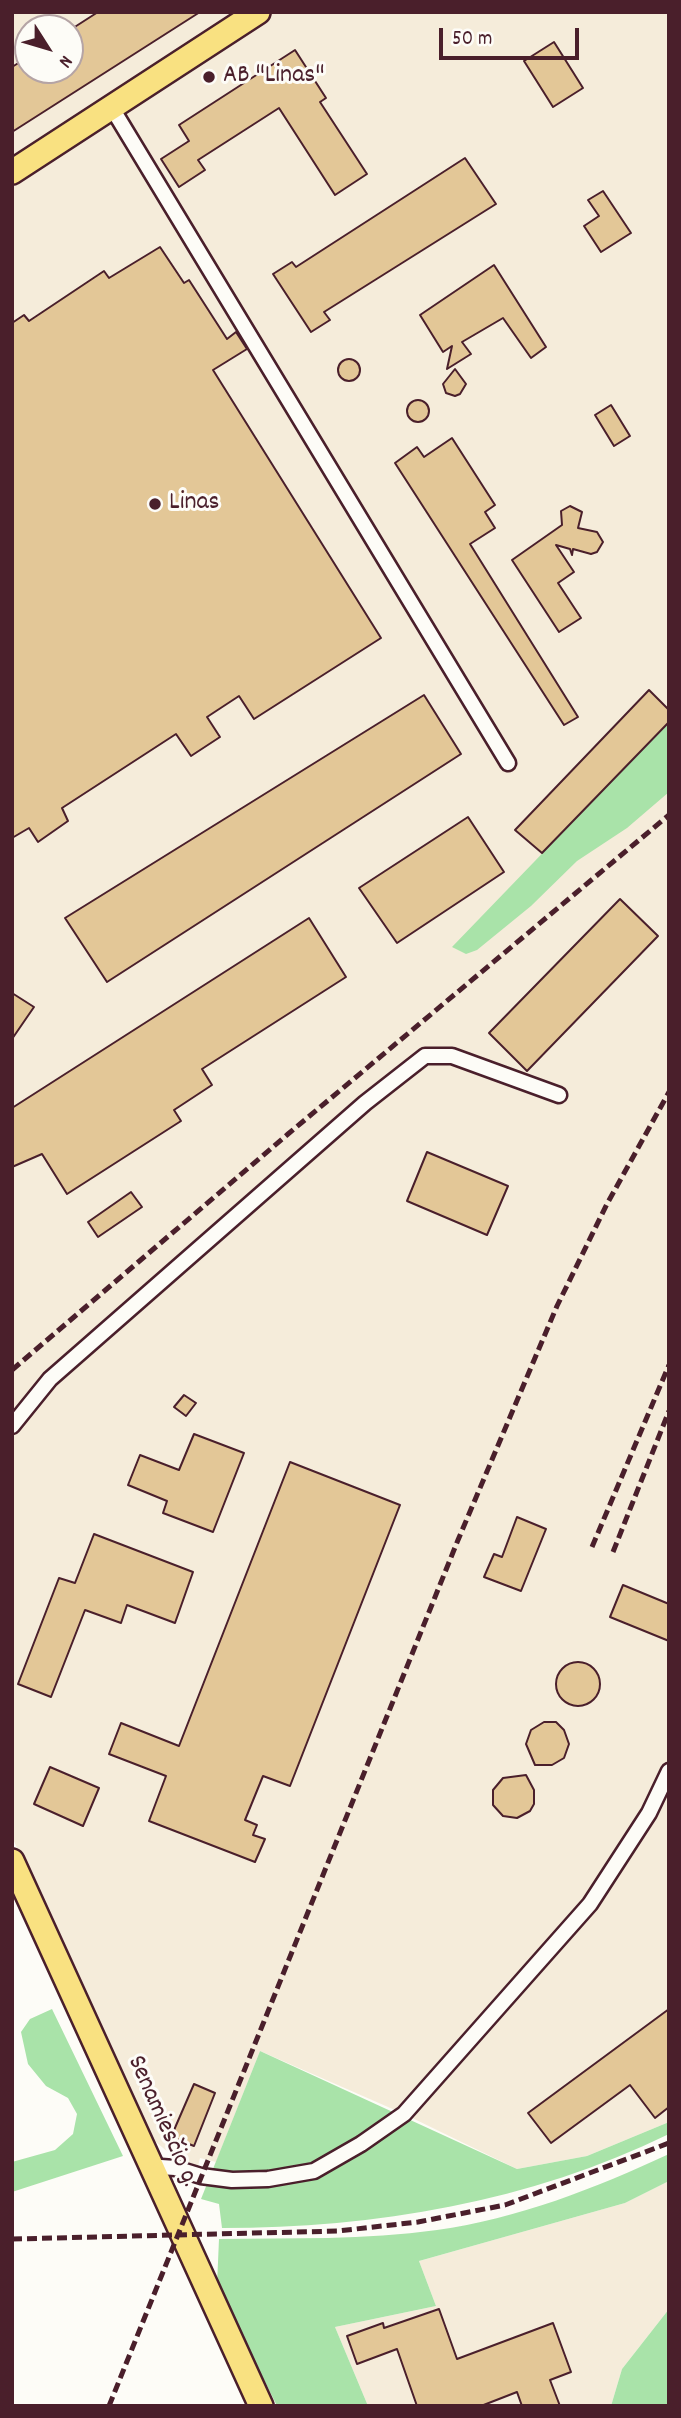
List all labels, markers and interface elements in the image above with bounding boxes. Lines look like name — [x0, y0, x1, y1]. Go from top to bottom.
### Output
north arrow — [14, 14, 84, 84]
scale bar — [443, 14, 583, 58]
text: 50 m — [452, 25, 492, 55]
text: N — [51, 49, 78, 73]
place label: AB "Linas" — [223, 61, 325, 93]
marker: AB "Linas" — [201, 69, 217, 85]
place label: Linas — [169, 488, 220, 520]
marker: Linas — [147, 496, 163, 512]
street label: Senamiesčio g. — [118, 2051, 204, 2193]

